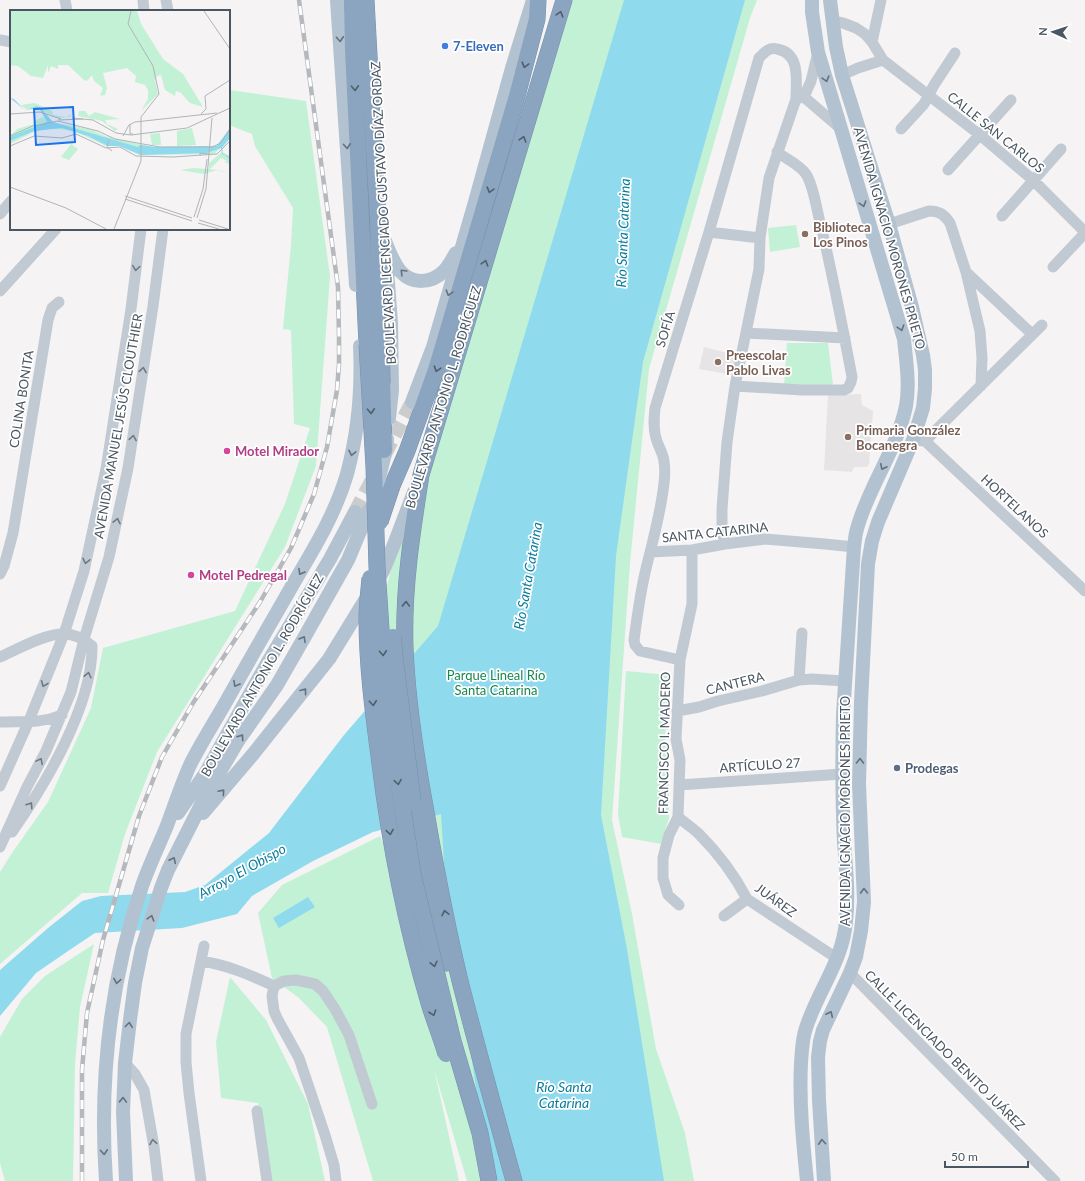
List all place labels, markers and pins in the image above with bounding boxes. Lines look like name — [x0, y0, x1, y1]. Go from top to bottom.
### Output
place label: 7-Eleven — [453, 38, 504, 54]
marker: 7-Eleven — [440, 41, 450, 51]
place label: Biblioteca Los Pinos — [813, 219, 871, 250]
marker: Biblioteca Los Pinos — [800, 229, 810, 239]
place label: Preescolar Pablo Livas — [726, 347, 791, 378]
marker: Preescolar Pablo Livas — [713, 357, 723, 367]
place label: Primaria González Bocanegra — [856, 422, 960, 453]
marker: Primaria González Bocanegra — [843, 432, 853, 442]
place label: Motel Mirador — [235, 443, 319, 459]
marker: Motel Mirador — [222, 446, 232, 456]
place label: Motel Pedregal — [199, 567, 287, 583]
marker: Motel Pedregal — [186, 570, 196, 580]
place label: Prodegas — [905, 760, 959, 776]
marker: Prodegas — [892, 763, 902, 773]

